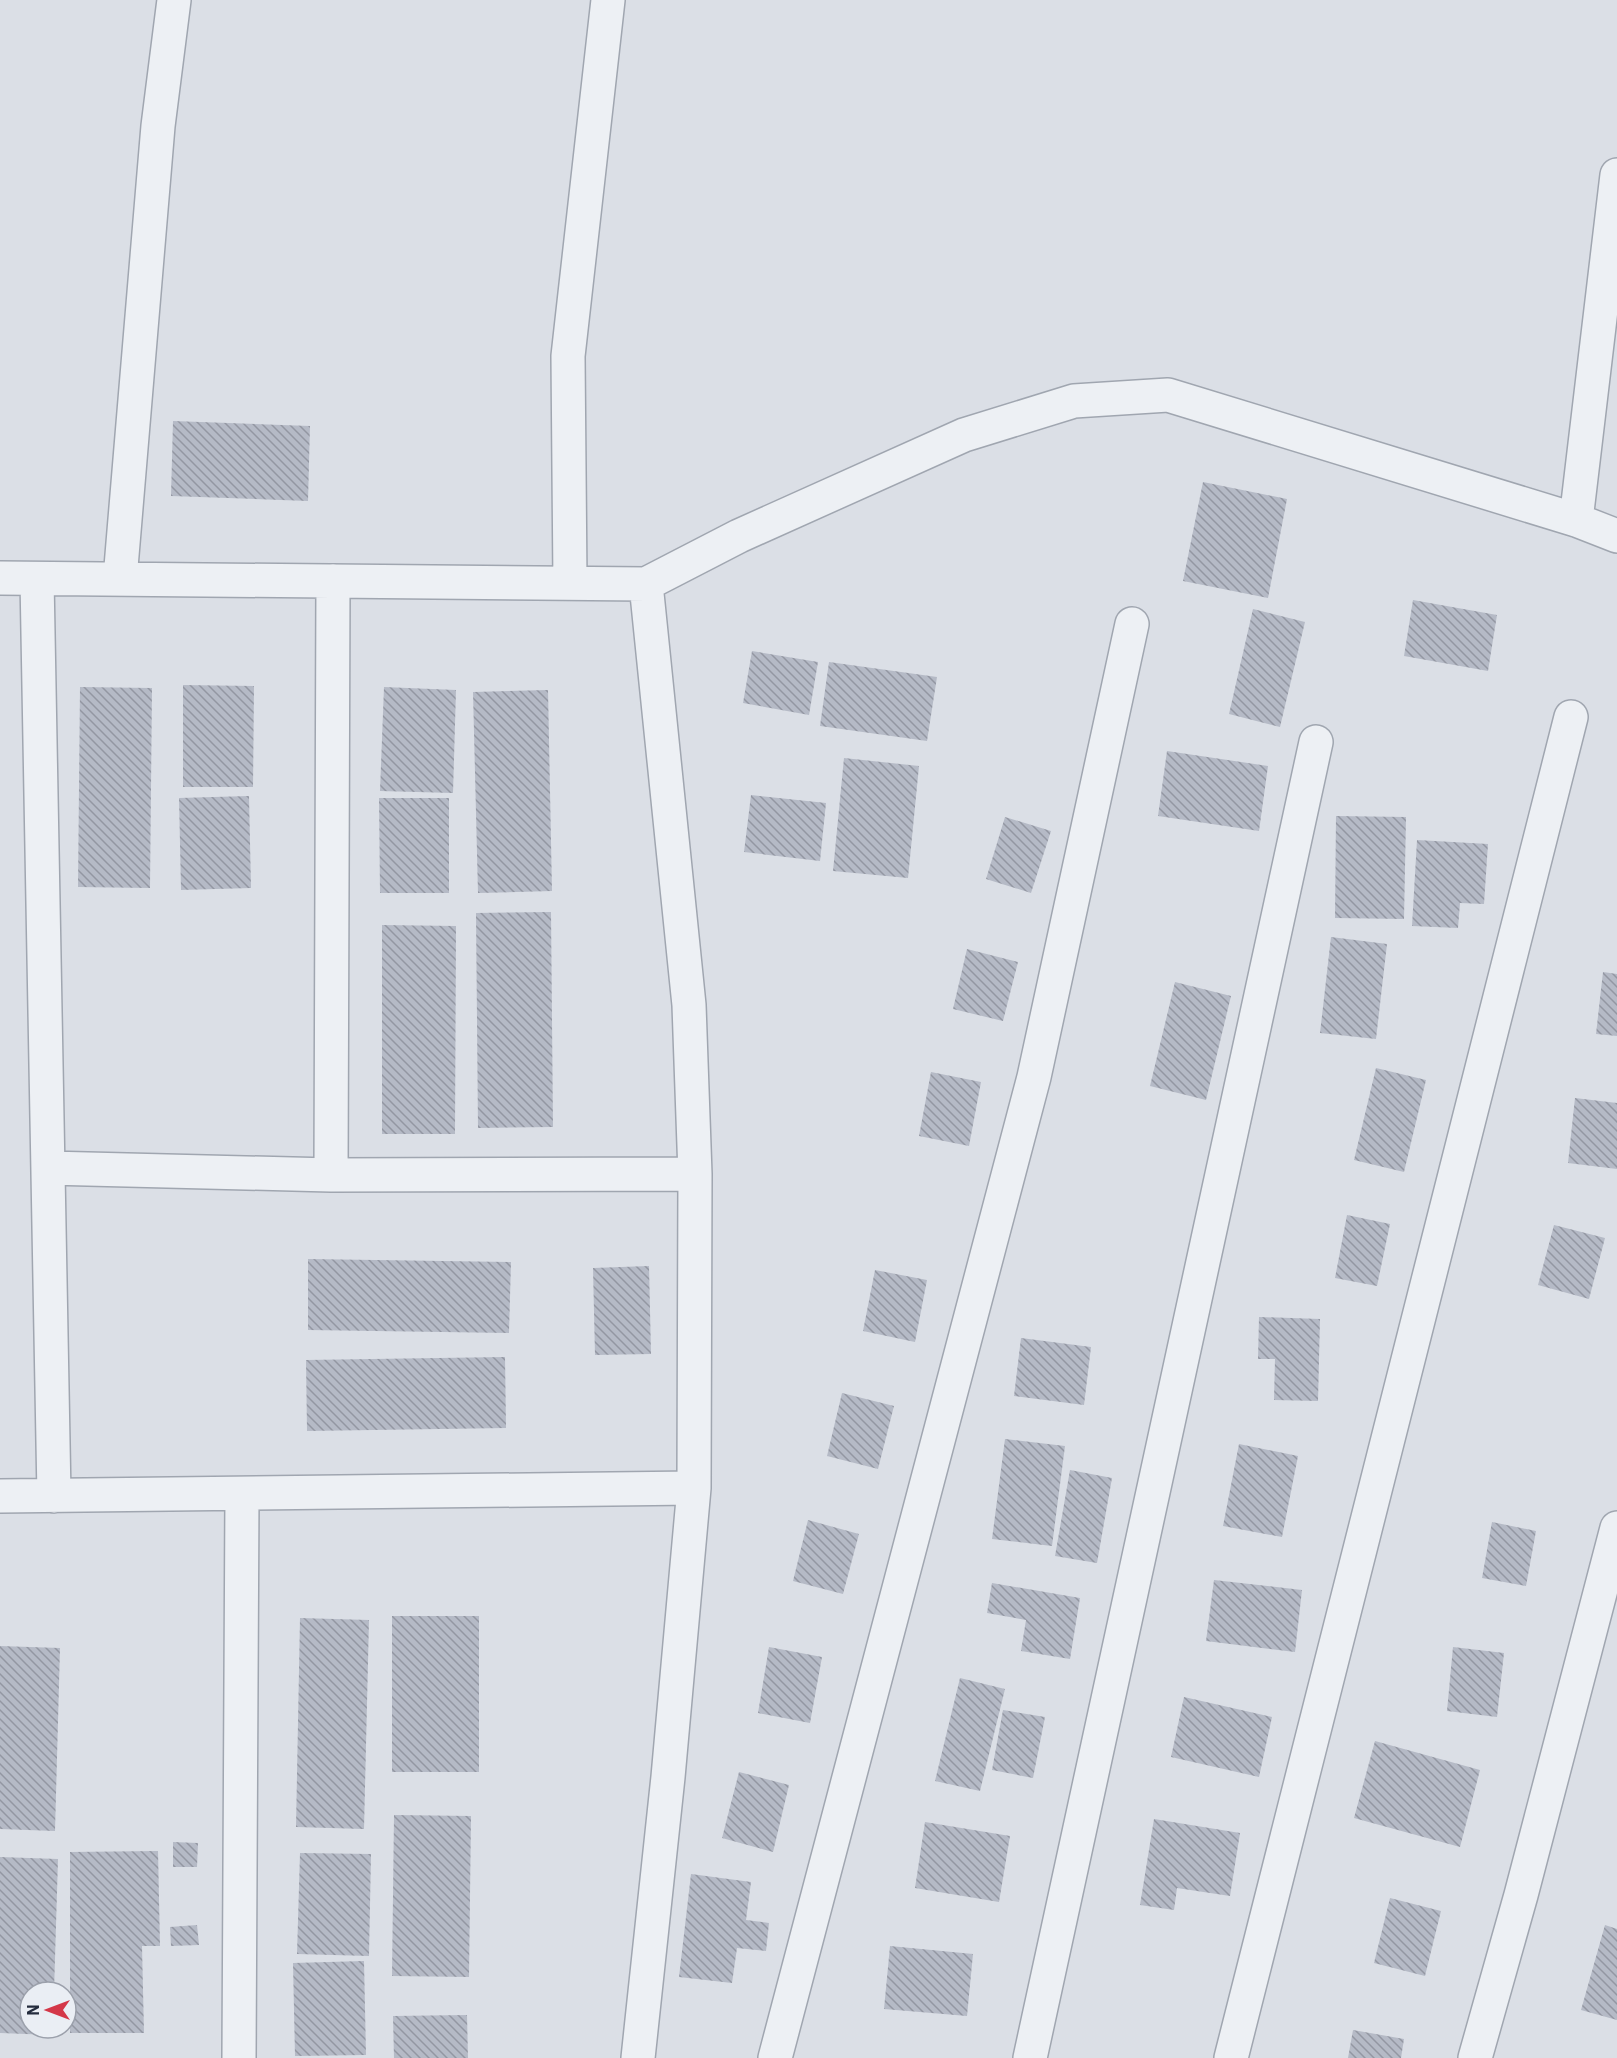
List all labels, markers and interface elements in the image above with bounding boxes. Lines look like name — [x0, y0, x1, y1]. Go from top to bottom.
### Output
north arrow — [18, 1980, 78, 2040]
text: N — [23, 2004, 43, 2016]

